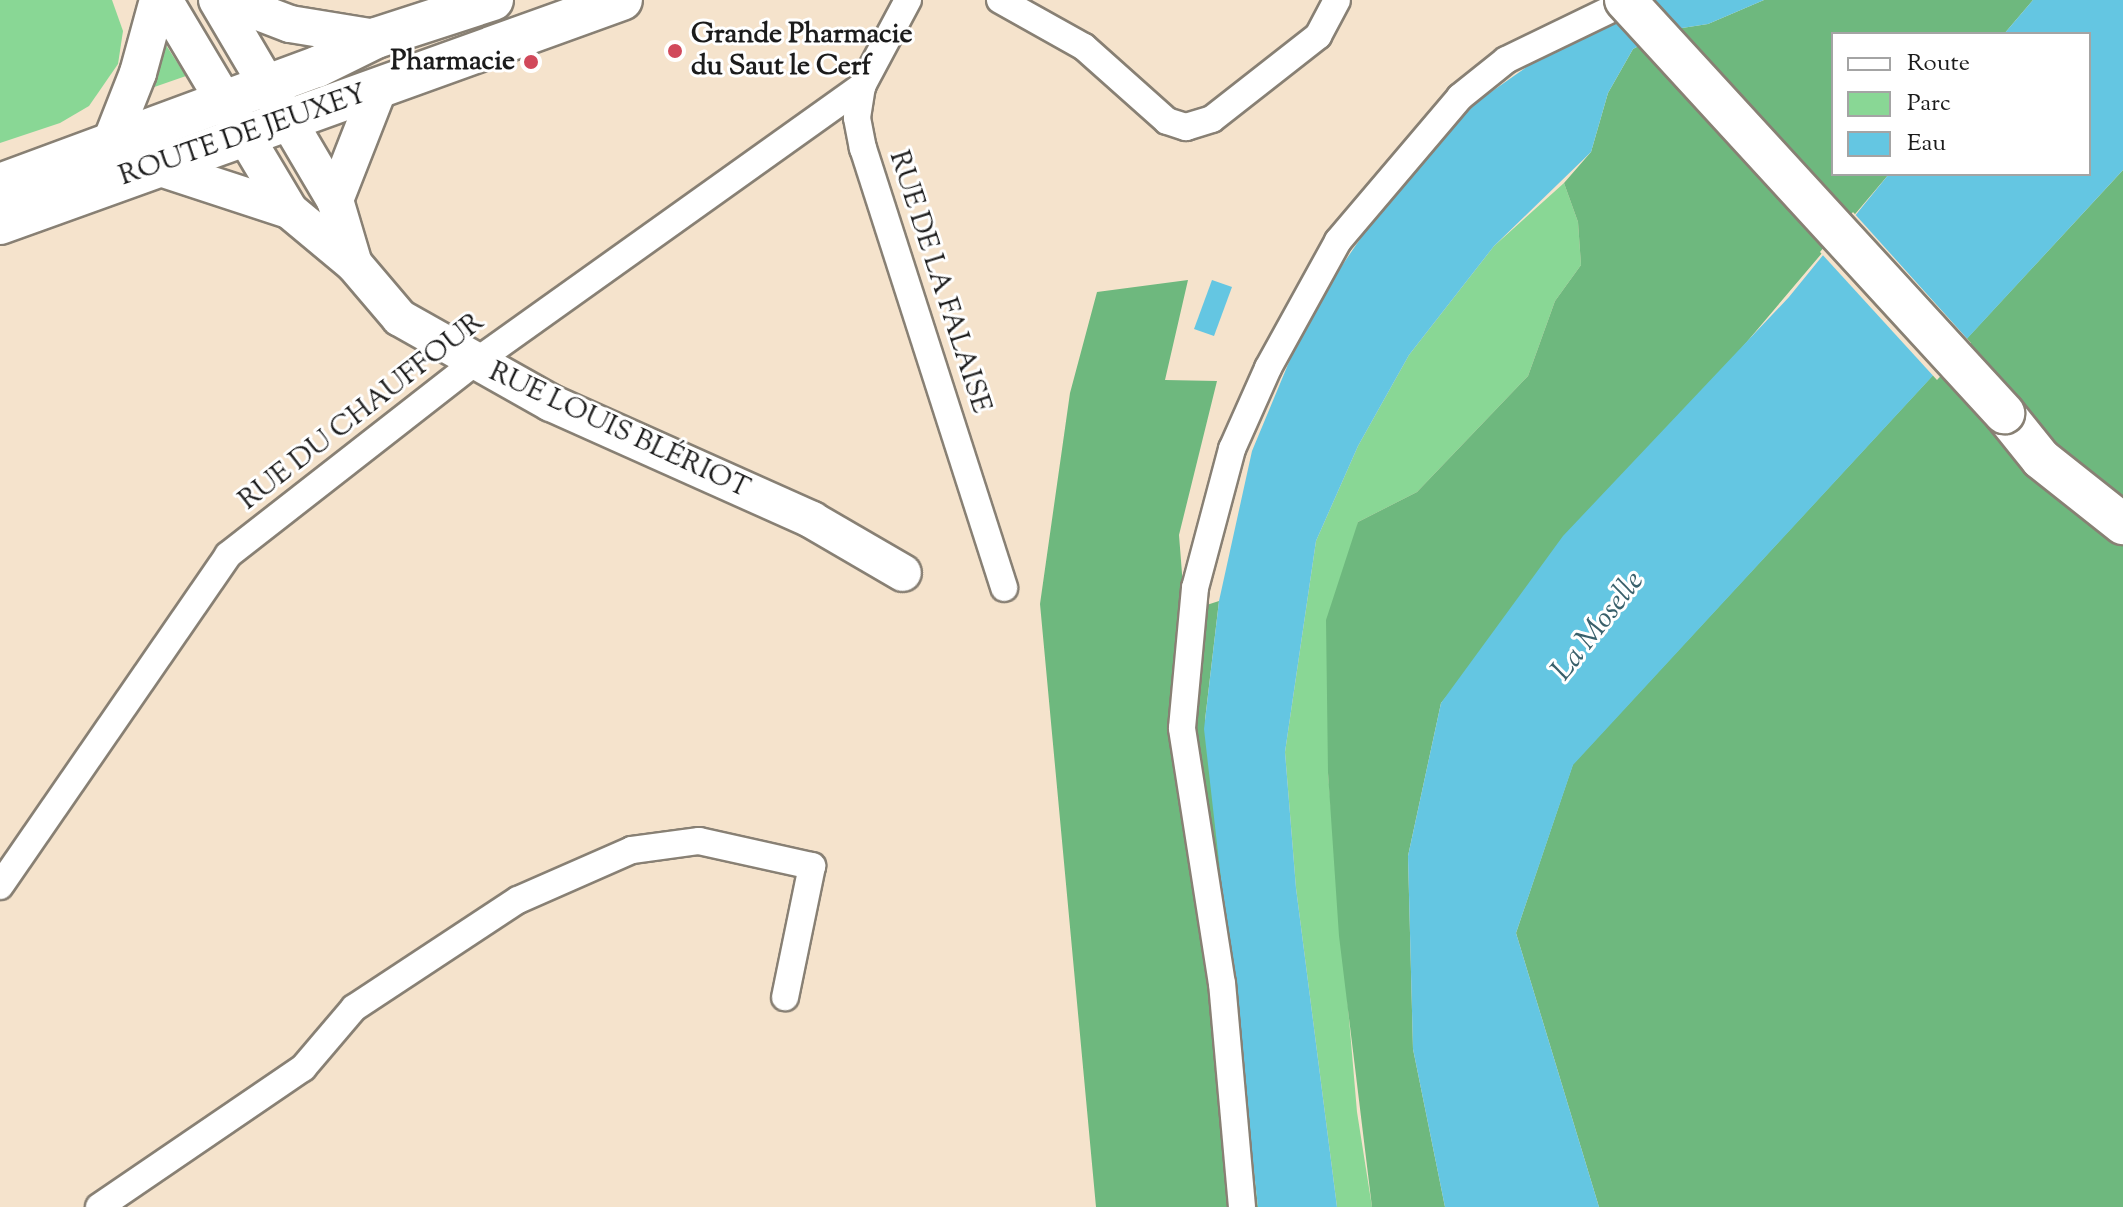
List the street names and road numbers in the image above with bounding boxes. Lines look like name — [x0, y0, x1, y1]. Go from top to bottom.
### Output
street label: ROUTE DE JEUXEY — [115, 78, 371, 194]
street label: RUE DE LA FALAISE — [881, 147, 997, 417]
street label: RUE DU CHAUFFOUR — [233, 306, 491, 518]
street label: RUE LOUIS BLÉRIOT — [483, 356, 755, 506]

